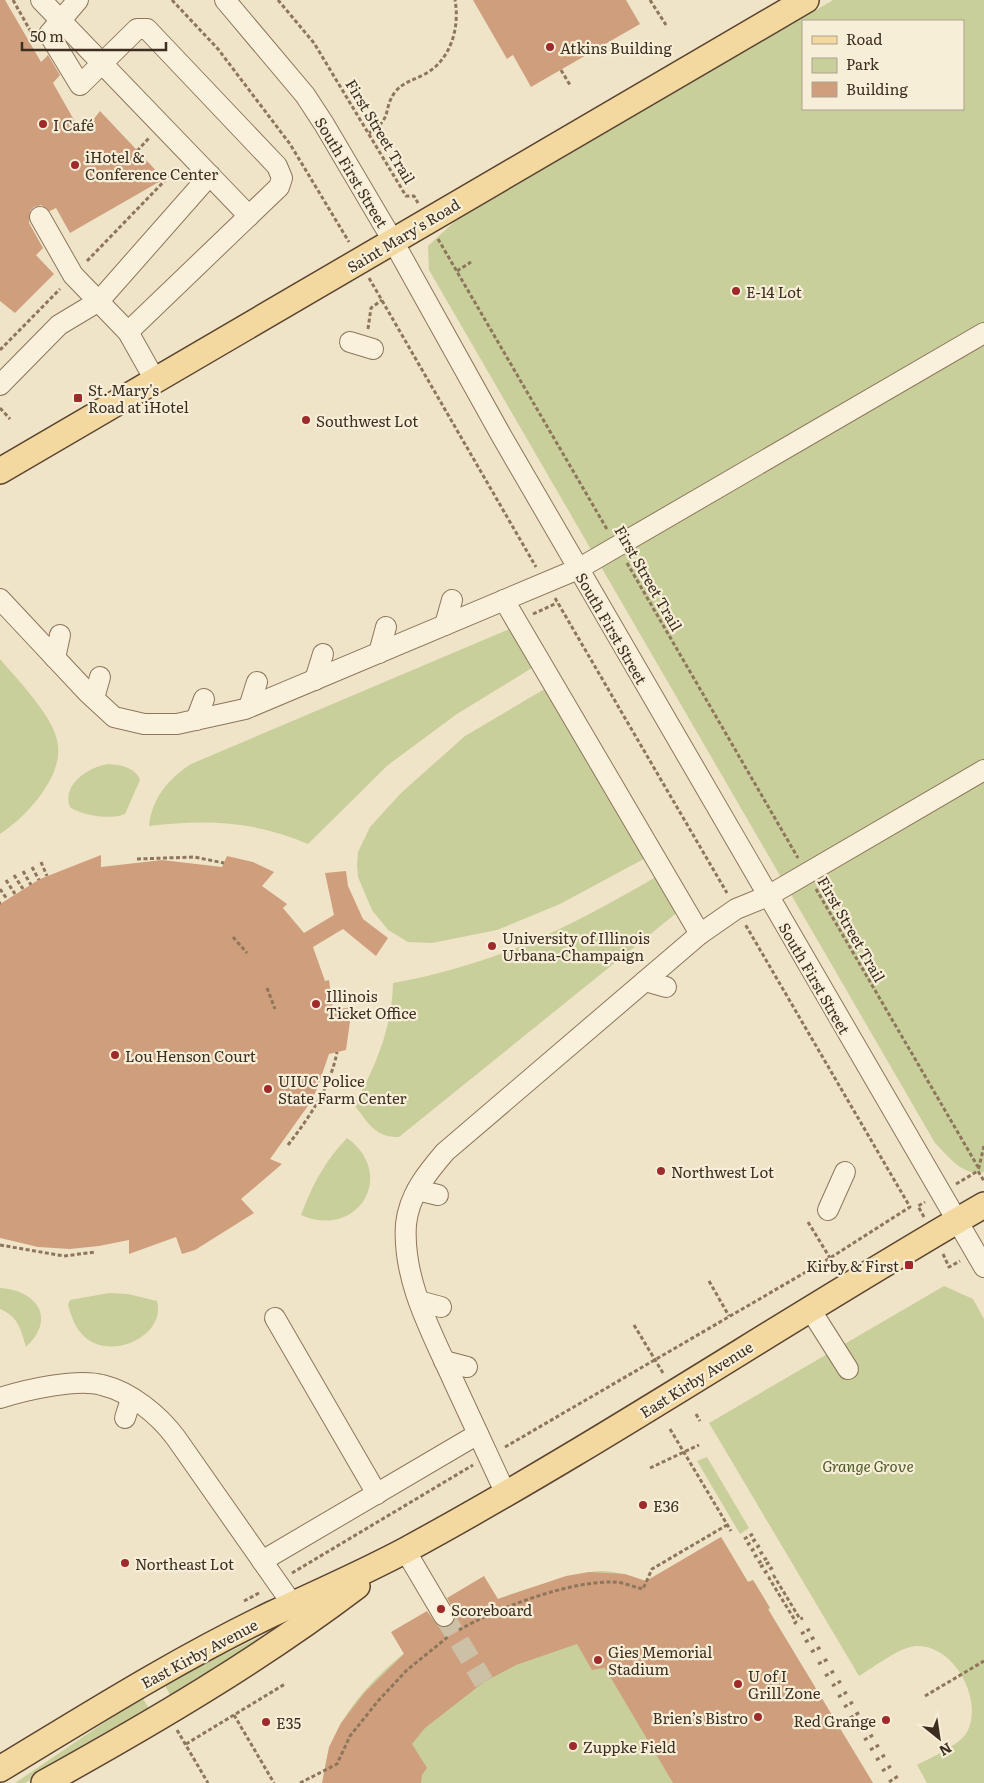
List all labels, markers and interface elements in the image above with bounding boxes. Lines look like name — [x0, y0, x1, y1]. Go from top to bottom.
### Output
scale bar — [22, 20, 166, 52]
legend — [802, 20, 964, 110]
text: 50 m — [30, 24, 64, 47]
text: Road — [846, 27, 882, 50]
place label: Atkins Building — [560, 36, 672, 59]
marker: Atkins Building — [544, 41, 556, 53]
text: Park — [846, 52, 880, 75]
street label: First Street Trail — [341, 74, 421, 188]
text: Building — [846, 77, 908, 100]
street label: South First Street — [310, 112, 394, 232]
place label: I Café — [53, 113, 94, 136]
marker: I Café — [37, 118, 49, 130]
place label: iHotel & Conference Center — [85, 145, 218, 185]
marker: iHotel & Conference Center — [69, 159, 81, 171]
street label: Saint Mary's Road — [342, 192, 464, 278]
place label: E-14 Lot — [746, 280, 802, 303]
marker: E-14 Lot — [730, 285, 742, 297]
place label: St. Mary's Road at iHotel — [88, 378, 189, 418]
marker: St. Mary's Road at iHotel — [72, 392, 84, 404]
place label: Southwest Lot — [316, 409, 418, 432]
marker: Southwest Lot — [300, 414, 312, 426]
street label: First Street Trail — [609, 521, 689, 635]
street label: South First Street — [571, 568, 653, 688]
street label: First Street Trail — [812, 872, 892, 986]
street label: South First Street — [774, 918, 856, 1038]
place label: University of Illinois Urbana-Champaign — [502, 926, 650, 966]
marker: University of Illinois Urbana-Champaign — [486, 940, 498, 952]
place label: Illinois Ticket Office — [326, 984, 417, 1024]
marker: Illinois Ticket Office — [310, 998, 322, 1010]
place label: Lou Henson Court — [125, 1044, 256, 1067]
marker: Lou Henson Court — [109, 1049, 121, 1061]
place label: UIUC Police State Farm Center — [278, 1069, 407, 1109]
marker: UIUC Police State Farm Center — [262, 1083, 274, 1095]
place label: Northwest Lot — [671, 1160, 774, 1183]
marker: Northwest Lot — [655, 1165, 667, 1177]
place label: Kirby & First — [806, 1254, 899, 1277]
marker: Kirby & First — [903, 1259, 915, 1271]
street label: East Kirby Avenue — [635, 1335, 757, 1423]
park label: Grange Grove — [822, 1454, 914, 1477]
place label: E36 — [653, 1494, 679, 1517]
marker: E36 — [637, 1499, 649, 1511]
place label: Northeast Lot — [135, 1552, 234, 1575]
marker: Northeast Lot — [119, 1557, 131, 1569]
place label: Scoreboard — [451, 1598, 532, 1621]
marker: Scoreboard — [435, 1603, 447, 1615]
street label: East Kirby Avenue — [136, 1612, 262, 1694]
place label: Gies Memorial Stadium — [608, 1640, 712, 1680]
marker: Gies Memorial Stadium — [592, 1654, 604, 1666]
place label: U of I Grill Zone — [748, 1664, 821, 1704]
marker: U of I Grill Zone — [732, 1678, 744, 1690]
place label: Brien’s Bistro — [653, 1706, 748, 1729]
place label: Red Grange — [794, 1709, 876, 1732]
place label: E35 — [276, 1711, 302, 1734]
marker: Brien’s Bistro — [752, 1711, 764, 1723]
north arrow — [914, 1713, 964, 1763]
marker: Red Grange — [880, 1714, 892, 1726]
marker: E35 — [260, 1716, 272, 1728]
place label: Zuppke Field — [583, 1735, 676, 1758]
text: N — [936, 1739, 956, 1762]
marker: Zuppke Field — [567, 1740, 579, 1752]

